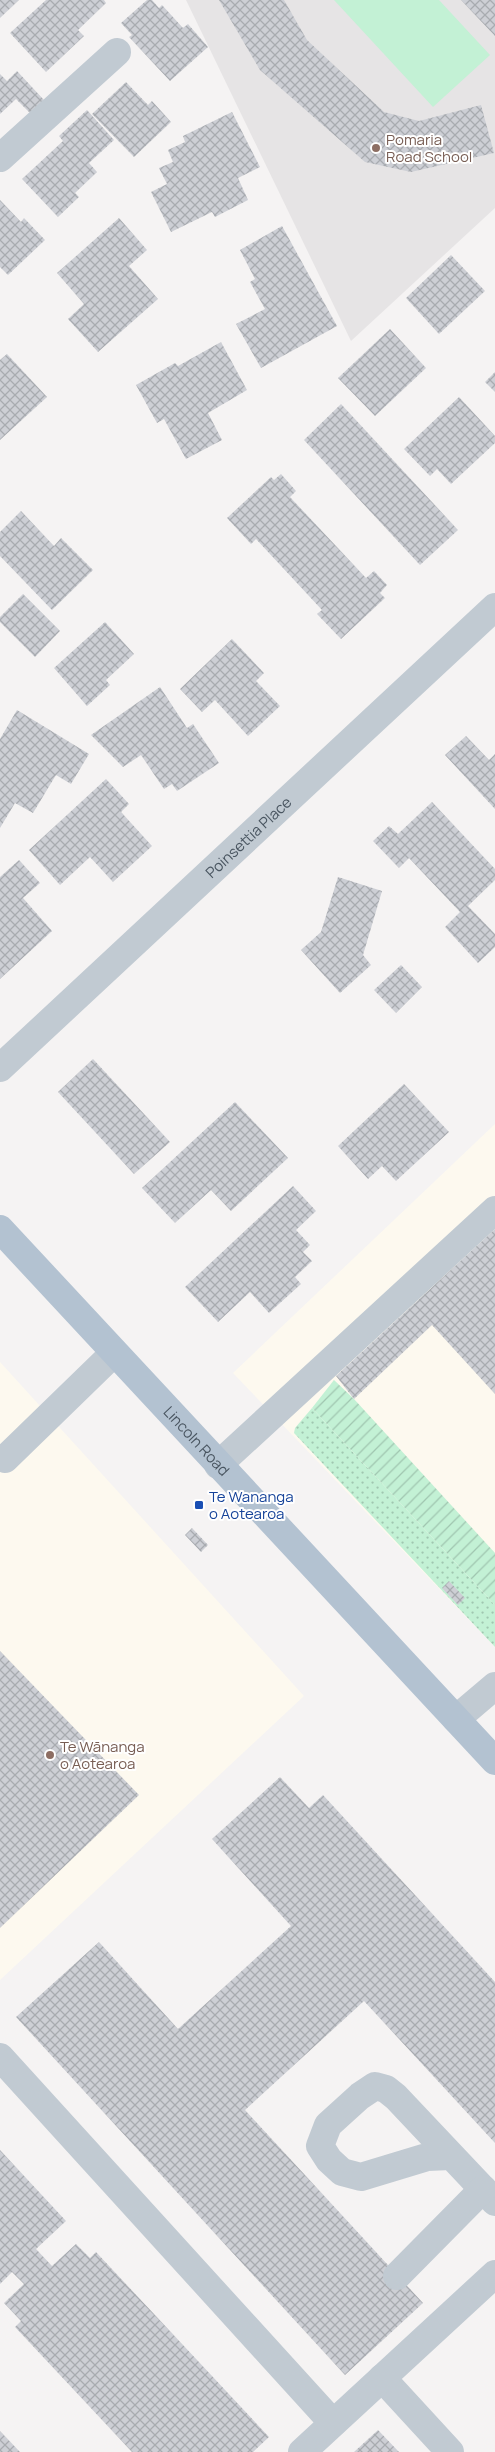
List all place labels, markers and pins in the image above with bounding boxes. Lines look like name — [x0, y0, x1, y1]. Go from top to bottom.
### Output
place label: Pomaria Road School — [386, 129, 472, 167]
marker: Pomaria Road School — [370, 142, 382, 154]
place label: Te Wananga o Aotearoa — [209, 1486, 294, 1524]
marker: Te Wananga o Aotearoa — [193, 1499, 205, 1511]
place label: Te Wānanga o Aotearoa — [60, 1736, 145, 1774]
marker: Te Wānanga o Aotearoa — [44, 1749, 56, 1761]

